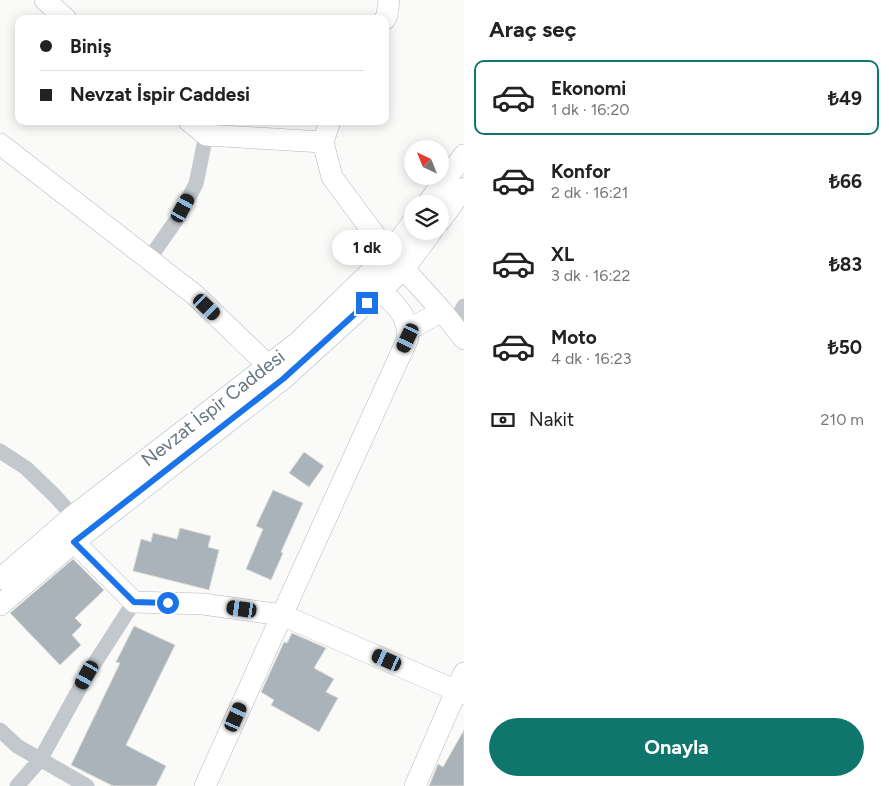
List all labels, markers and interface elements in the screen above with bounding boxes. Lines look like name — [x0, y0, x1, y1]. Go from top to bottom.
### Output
text: Araç seç — [489, 16, 576, 43]
text: Biniş — [70, 35, 112, 58]
icon: car — [491, 75, 536, 120]
text: Ekonomi — [551, 77, 626, 100]
text: Nevzat İspir Caddesi — [70, 83, 250, 106]
text: ₺49 — [828, 87, 862, 110]
text: 1 dk · 16:20 — [551, 100, 630, 119]
north arrow — [404, 140, 449, 185]
map controls — [404, 140, 449, 240]
icon: car — [491, 158, 536, 203]
text: Konfor — [551, 160, 610, 183]
text: ₺66 — [829, 170, 862, 193]
text: 2 dk · 16:21 — [551, 183, 628, 202]
car — [169, 191, 196, 225]
button: layers — [404, 195, 449, 240]
callout: 1 dk — [332, 230, 402, 266]
text: 1 dk — [353, 238, 381, 257]
icon: car — [491, 241, 536, 286]
text: XL — [551, 243, 574, 266]
text: ₺83 — [829, 253, 862, 276]
text: 3 dk · 16:22 — [551, 266, 630, 285]
car — [190, 291, 223, 323]
route end — [356, 292, 378, 314]
car — [394, 321, 421, 355]
icon: car — [491, 324, 536, 369]
text: Moto — [551, 326, 597, 349]
text: ₺50 — [828, 336, 862, 359]
street label: Nevzat İspir Caddesi — [137, 345, 289, 471]
text: 4 dk · 16:23 — [551, 349, 631, 368]
icon: cash — [489, 406, 517, 434]
text: Nakit — [529, 408, 574, 431]
text: 210 m — [821, 410, 864, 429]
route start — [157, 592, 179, 614]
car — [226, 599, 257, 619]
car — [370, 647, 403, 673]
car — [73, 658, 100, 692]
car — [223, 700, 248, 734]
button: Onayla — [489, 718, 864, 776]

